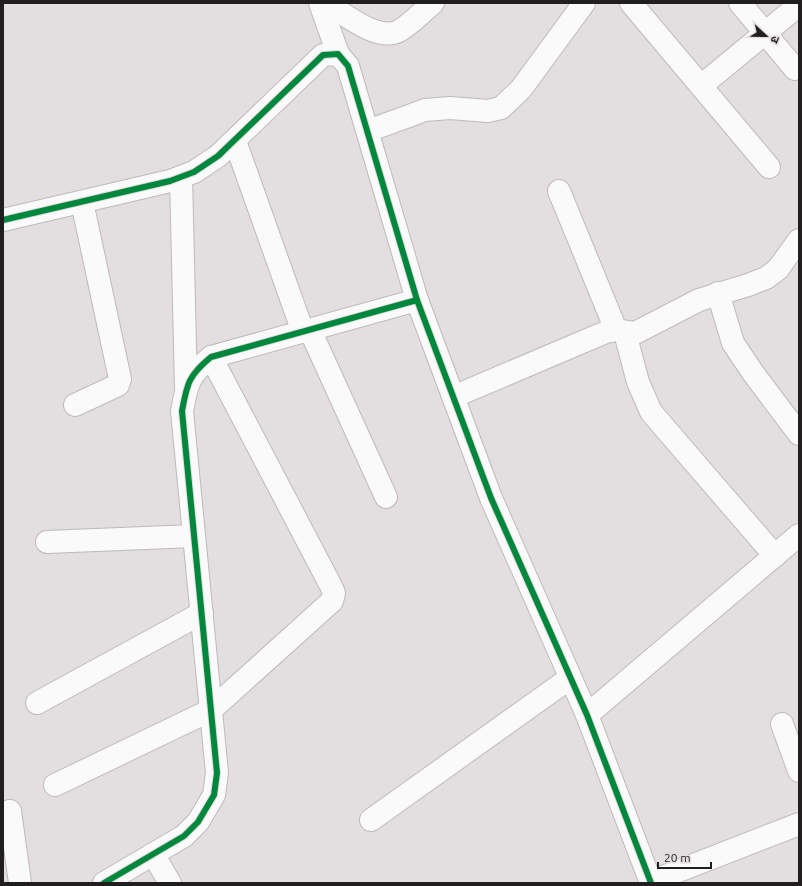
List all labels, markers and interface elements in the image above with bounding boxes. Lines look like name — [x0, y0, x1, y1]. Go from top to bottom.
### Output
north arrow — [746, 16, 786, 56]
text: उ — [768, 35, 782, 45]
scale bar — [658, 844, 711, 870]
text: 20 m — [664, 851, 691, 864]

